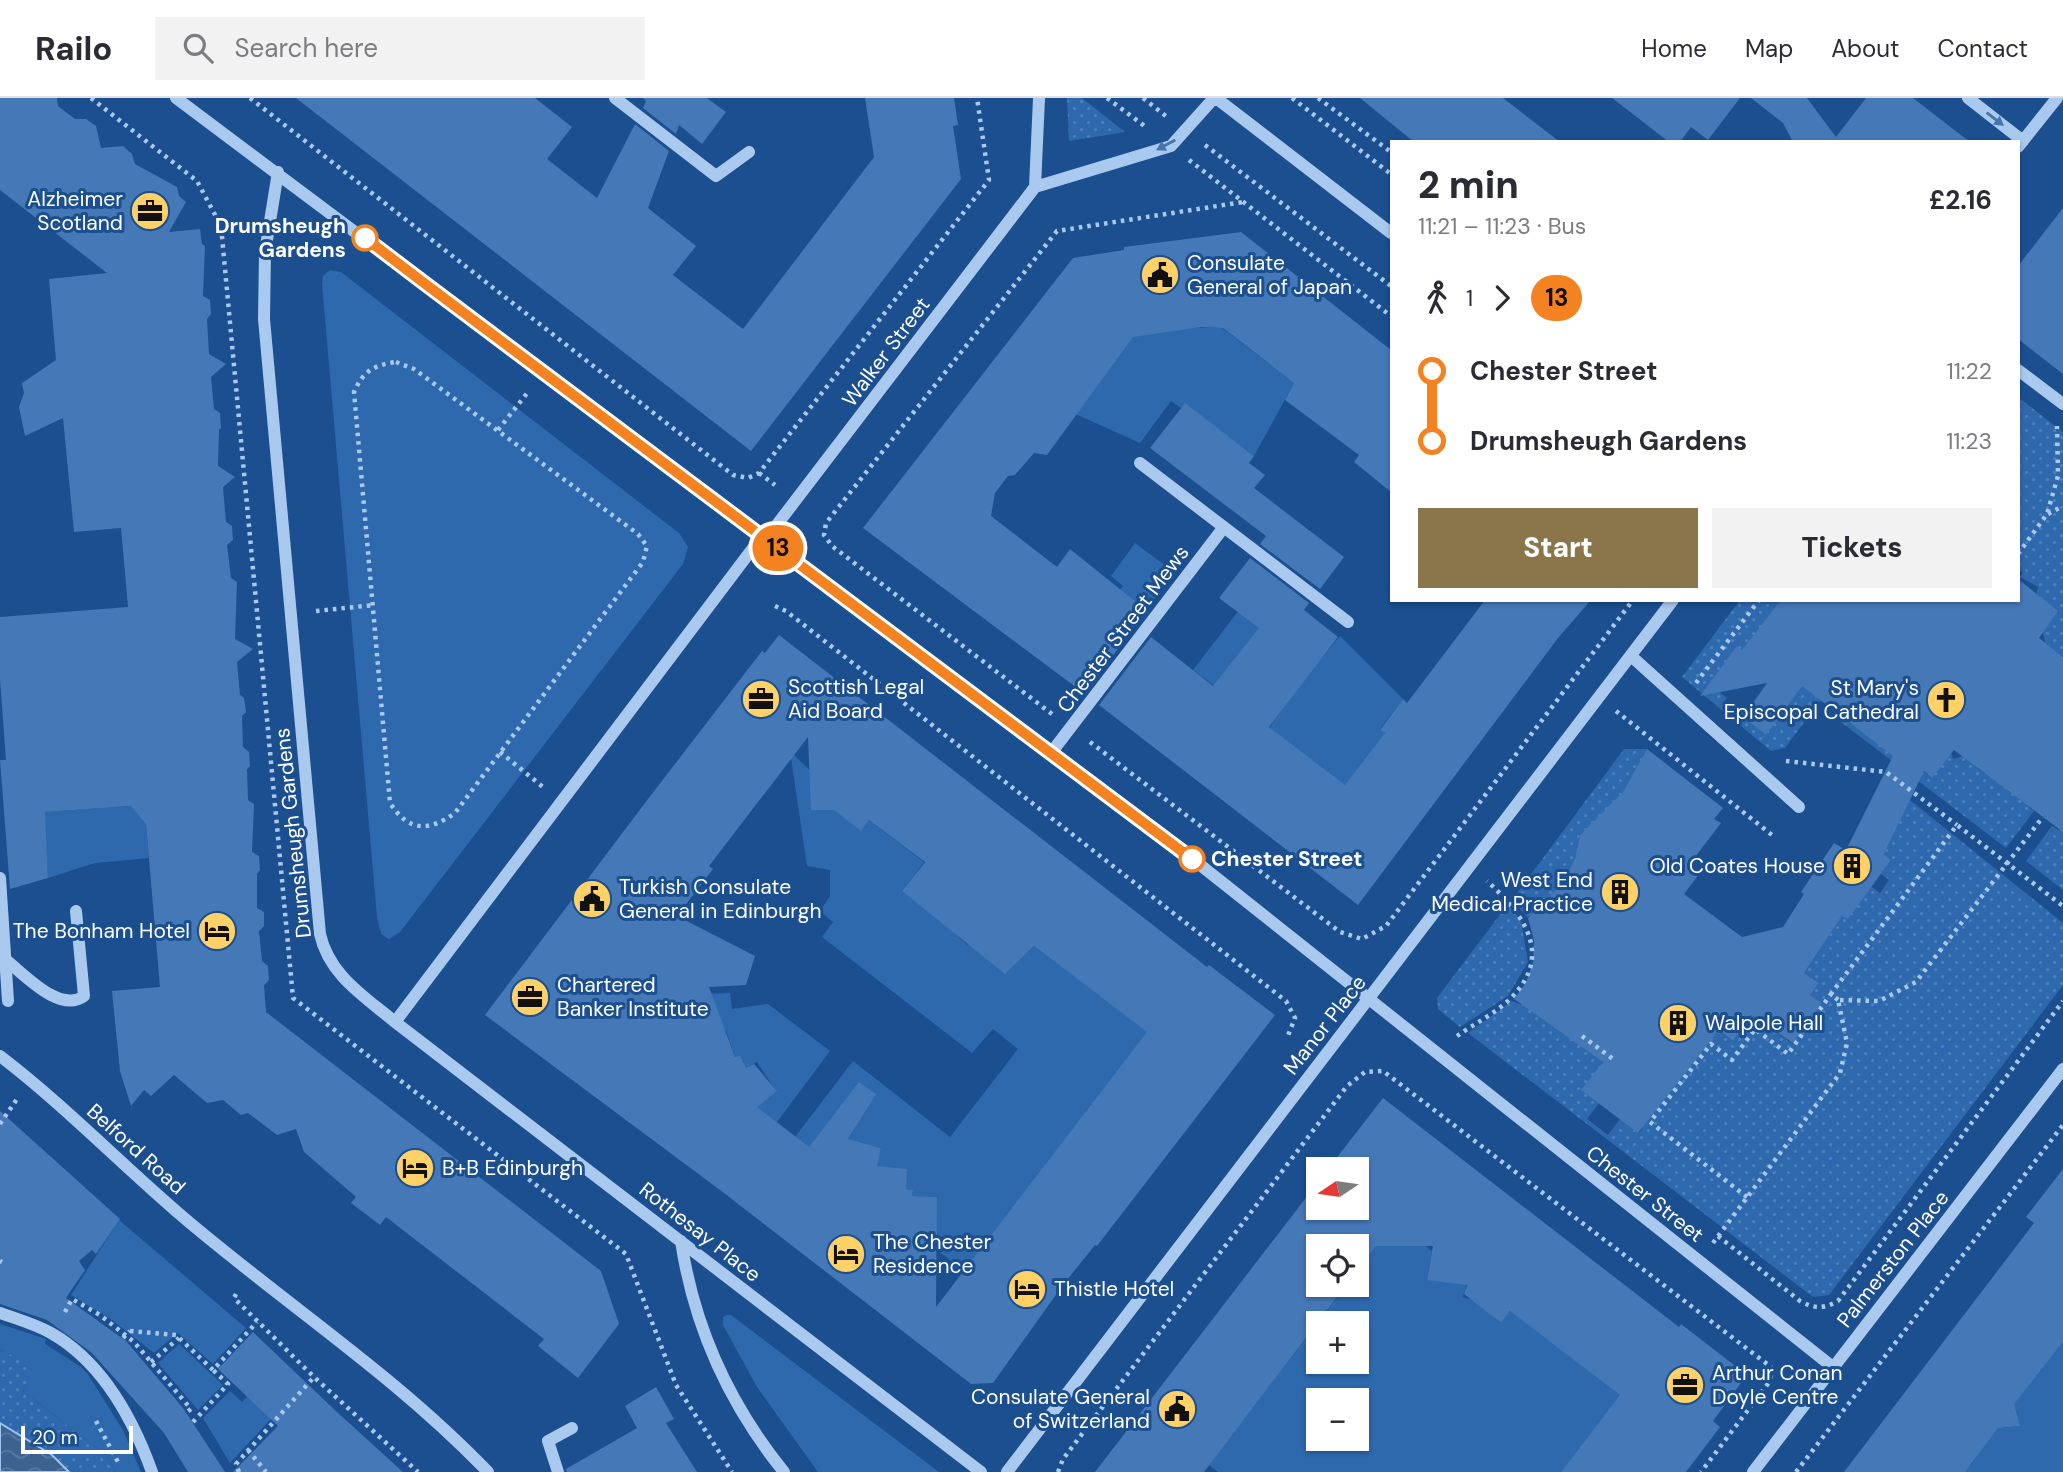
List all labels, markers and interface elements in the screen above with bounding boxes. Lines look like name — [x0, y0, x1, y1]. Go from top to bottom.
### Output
search box — [155, 17, 645, 80]
text: Railo — [35, 27, 113, 70]
icon: search — [179, 29, 217, 67]
text: Search here — [235, 31, 378, 65]
text: Home — [1641, 33, 1707, 64]
text: Map — [1745, 33, 1793, 64]
text: About — [1831, 33, 1900, 64]
text: Contact — [1938, 33, 2028, 64]
one-way arrow — [1986, 112, 2004, 127]
one-way arrow — [1156, 139, 1176, 151]
text: 2 min — [1418, 160, 1519, 210]
text: £2.16 — [1929, 183, 1992, 217]
place label: Alzheimer Scotland — [27, 185, 123, 237]
office icon: Alzheimer Scotland — [129, 190, 171, 232]
text: 11:21 – 11:23 · Bus — [1418, 211, 1586, 241]
place label: Drumsheugh Gardens — [215, 212, 346, 264]
marker: Drumsheugh Gardens — [352, 225, 378, 251]
place label: Consulate General of Japan — [1187, 249, 1352, 301]
public building icon: Consulate General of Japan — [1139, 254, 1181, 296]
icon: walk — [1418, 279, 1456, 317]
icon: forward — [1483, 279, 1521, 317]
text: 13 — [1545, 282, 1568, 313]
text: 1 — [1466, 283, 1473, 313]
street label: Walker Street — [836, 292, 936, 412]
text: Chester Street — [1470, 354, 1657, 388]
text: 11:22 — [1947, 356, 1992, 386]
text: Drumsheugh Gardens — [1470, 424, 1747, 458]
text: 11:23 — [1946, 426, 1992, 456]
button: Start — [1418, 508, 1698, 588]
button: Tickets — [1712, 508, 1992, 588]
line badge: 13 — [746, 525, 810, 571]
text: 13 — [766, 532, 790, 563]
street label: Chester Street Mews — [1051, 539, 1195, 719]
place label: Scottish Legal Aid Board — [788, 673, 924, 725]
place label: St Mary's Episcopal Cathedral — [1724, 674, 1919, 726]
office icon: Scottish Legal Aid Board — [740, 678, 782, 720]
church icon: St Mary's Episcopal Cathedral — [1925, 679, 1967, 721]
street label: Drumsheugh Gardens — [268, 726, 318, 940]
place label: Chester Street — [1211, 845, 1362, 873]
building icon: Old Coates House — [1831, 845, 1873, 887]
marker: Chester Street — [1179, 846, 1205, 872]
place label: Old Coates House — [1649, 852, 1825, 880]
place label: West End Medical Practice — [1431, 866, 1593, 918]
building icon: West End Medical Practice — [1599, 871, 1641, 913]
place label: Turkish Consulate General in Edinburgh — [619, 873, 822, 925]
public building icon: Turkish Consulate General in Edinburgh — [571, 878, 613, 920]
hotel icon: The Bonham Hotel — [196, 910, 238, 952]
place label: The Bonham Hotel — [13, 917, 190, 945]
street label: Manor Place — [1277, 969, 1373, 1081]
place label: Chartered Banker Institute — [557, 971, 709, 1023]
office icon: Chartered Banker Institute — [509, 976, 551, 1018]
building icon: Walpole Hall — [1657, 1002, 1699, 1044]
place label: Walpole Hall — [1705, 1009, 1823, 1037]
street label: Belford Road — [81, 1097, 191, 1201]
street label: Chester Street — [1580, 1139, 1710, 1249]
hotel icon: B+B Edinburgh — [394, 1147, 436, 1189]
place label: B+B Edinburgh — [442, 1154, 583, 1182]
north arrow — [1306, 1157, 1368, 1220]
map controls — [1306, 1157, 1369, 1451]
street label: Rothesay Place — [633, 1176, 767, 1288]
street label: Palmerston Place — [1831, 1185, 1955, 1333]
place label: The Chester Residence — [873, 1228, 991, 1280]
hotel icon: The Chester Residence — [825, 1233, 867, 1275]
button: locate — [1306, 1234, 1369, 1297]
hotel icon: Thistle Hotel — [1006, 1268, 1048, 1310]
place label: Thistle Hotel — [1054, 1275, 1174, 1303]
button: + — [1306, 1311, 1369, 1374]
place label: Arthur Conan Doyle Centre — [1712, 1359, 1842, 1411]
office icon: Arthur Conan Doyle Centre — [1664, 1364, 1706, 1406]
place label: Consulate General of Switzerland — [971, 1383, 1150, 1435]
public building icon: Consulate General of Switzerland — [1156, 1388, 1198, 1430]
button: − — [1306, 1388, 1369, 1451]
scale bar — [21, 1423, 133, 1455]
text: 20 m — [32, 1425, 78, 1450]

